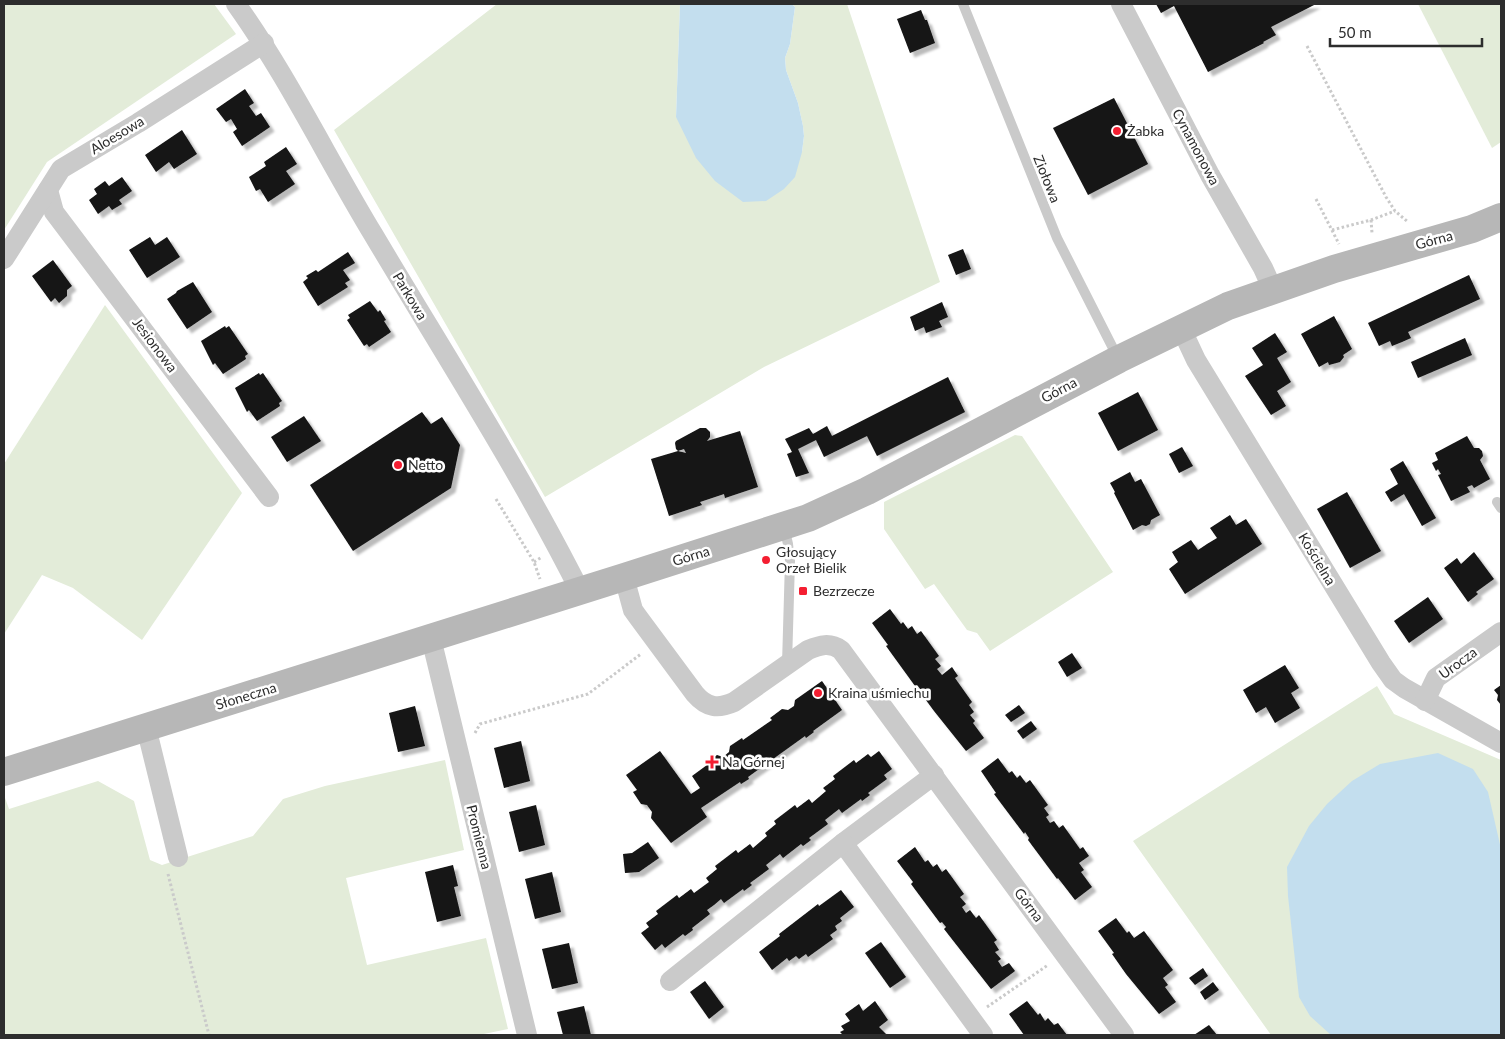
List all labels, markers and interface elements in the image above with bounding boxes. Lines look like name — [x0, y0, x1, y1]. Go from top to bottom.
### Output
scale bar — [1330, 15, 1482, 47]
text: 50 m — [1338, 23, 1372, 41]
street label: Cynamonowa — [1169, 106, 1224, 188]
street label: Aloesowa — [87, 112, 147, 157]
place label: Żabka — [1127, 122, 1164, 139]
marker: Żabka — [1111, 125, 1123, 137]
street label: Ziołowa — [1030, 153, 1065, 205]
street label: Górna — [1413, 226, 1454, 253]
street label: Parkowa — [390, 269, 431, 323]
street label: Jesionowa — [129, 314, 181, 375]
street label: Górna — [1038, 373, 1080, 406]
place label: Netto — [408, 456, 443, 473]
marker: Netto — [392, 459, 404, 471]
street label: Kościelna — [1295, 529, 1340, 588]
street label: Górna — [670, 542, 712, 569]
place label: Głosujący Orzeł Bielik — [776, 543, 847, 576]
marker: Głosujący Orzeł Bielik — [760, 554, 772, 566]
place label: Bezrzecze — [813, 582, 875, 599]
marker: Bezrzecze — [797, 585, 809, 597]
street label: Urocza — [1435, 643, 1480, 682]
street label: Słoneczna — [213, 678, 278, 713]
place label: Kraina uśmiechu — [828, 684, 929, 701]
marker: Kraina uśmiechu — [812, 687, 824, 699]
place label: Na Górnej — [722, 753, 785, 770]
marker: Na Górnej — [706, 756, 718, 768]
street label: Promienna — [463, 803, 496, 871]
street label: Górna — [1011, 884, 1048, 925]

